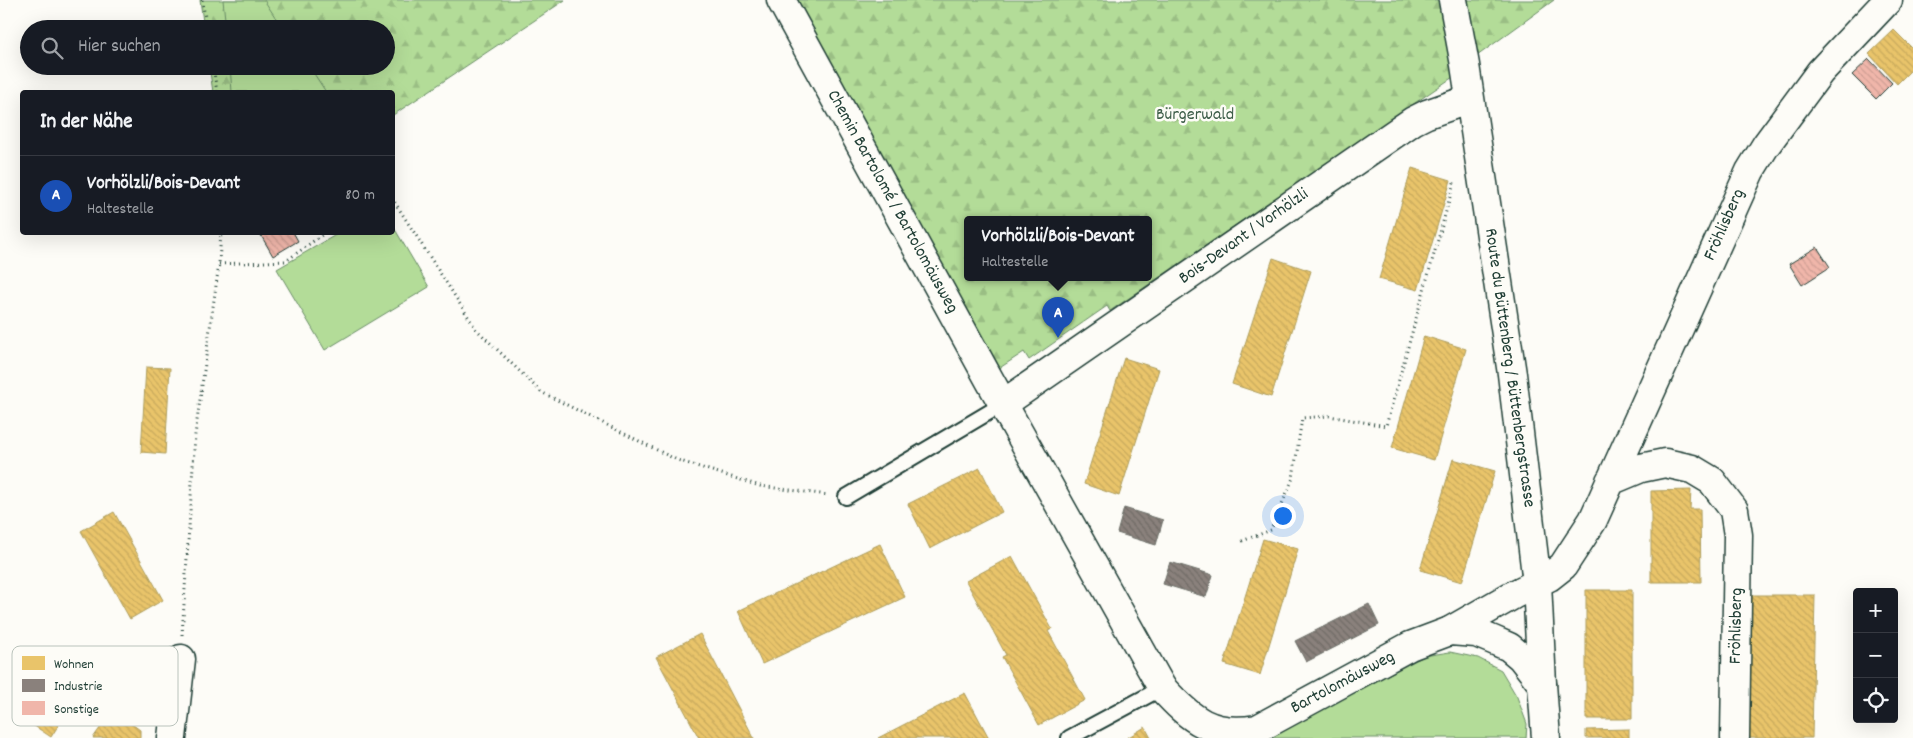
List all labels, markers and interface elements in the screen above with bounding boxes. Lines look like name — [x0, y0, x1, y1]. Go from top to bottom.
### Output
search box — [20, 20, 395, 75]
icon: search — [38, 34, 66, 62]
text: Hier suchen — [78, 34, 161, 61]
street label: Chemin Bartolomé / Bartolomäusweg — [820, 86, 964, 318]
park label: Bürgerwald — [1156, 103, 1234, 128]
text: In der Nähe — [40, 108, 132, 138]
text: Vorhölzli/Bois-Devant — [87, 171, 240, 198]
street label: Bois-Devant / Vorhölzli — [1174, 183, 1314, 291]
text: A — [52, 184, 60, 207]
text: 80 m — [345, 184, 375, 207]
street label: Fröhlisberg — [1698, 185, 1752, 265]
text: Haltestelle — [87, 198, 154, 221]
popup — [964, 216, 1152, 281]
text: Vorhölzli/Bois-Devant — [981, 224, 1135, 251]
street label: Route du Büttenberg / Büttenbergstrasse — [1477, 227, 1541, 509]
text: Haltestelle — [981, 251, 1048, 274]
pin: A — [1042, 297, 1074, 338]
your location — [1270, 503, 1296, 529]
street label: Fröhlisberg — [1724, 587, 1750, 664]
map controls — [1853, 588, 1898, 723]
button: + — [1853, 588, 1898, 633]
button: − — [1853, 633, 1898, 678]
street label: Bartolomäusweg — [1287, 645, 1400, 721]
legend — [12, 646, 178, 726]
text: Wohnen — [54, 655, 94, 675]
text: Industrie — [54, 677, 102, 697]
button: locate — [1853, 678, 1898, 723]
text: Sonstige — [54, 700, 99, 720]

